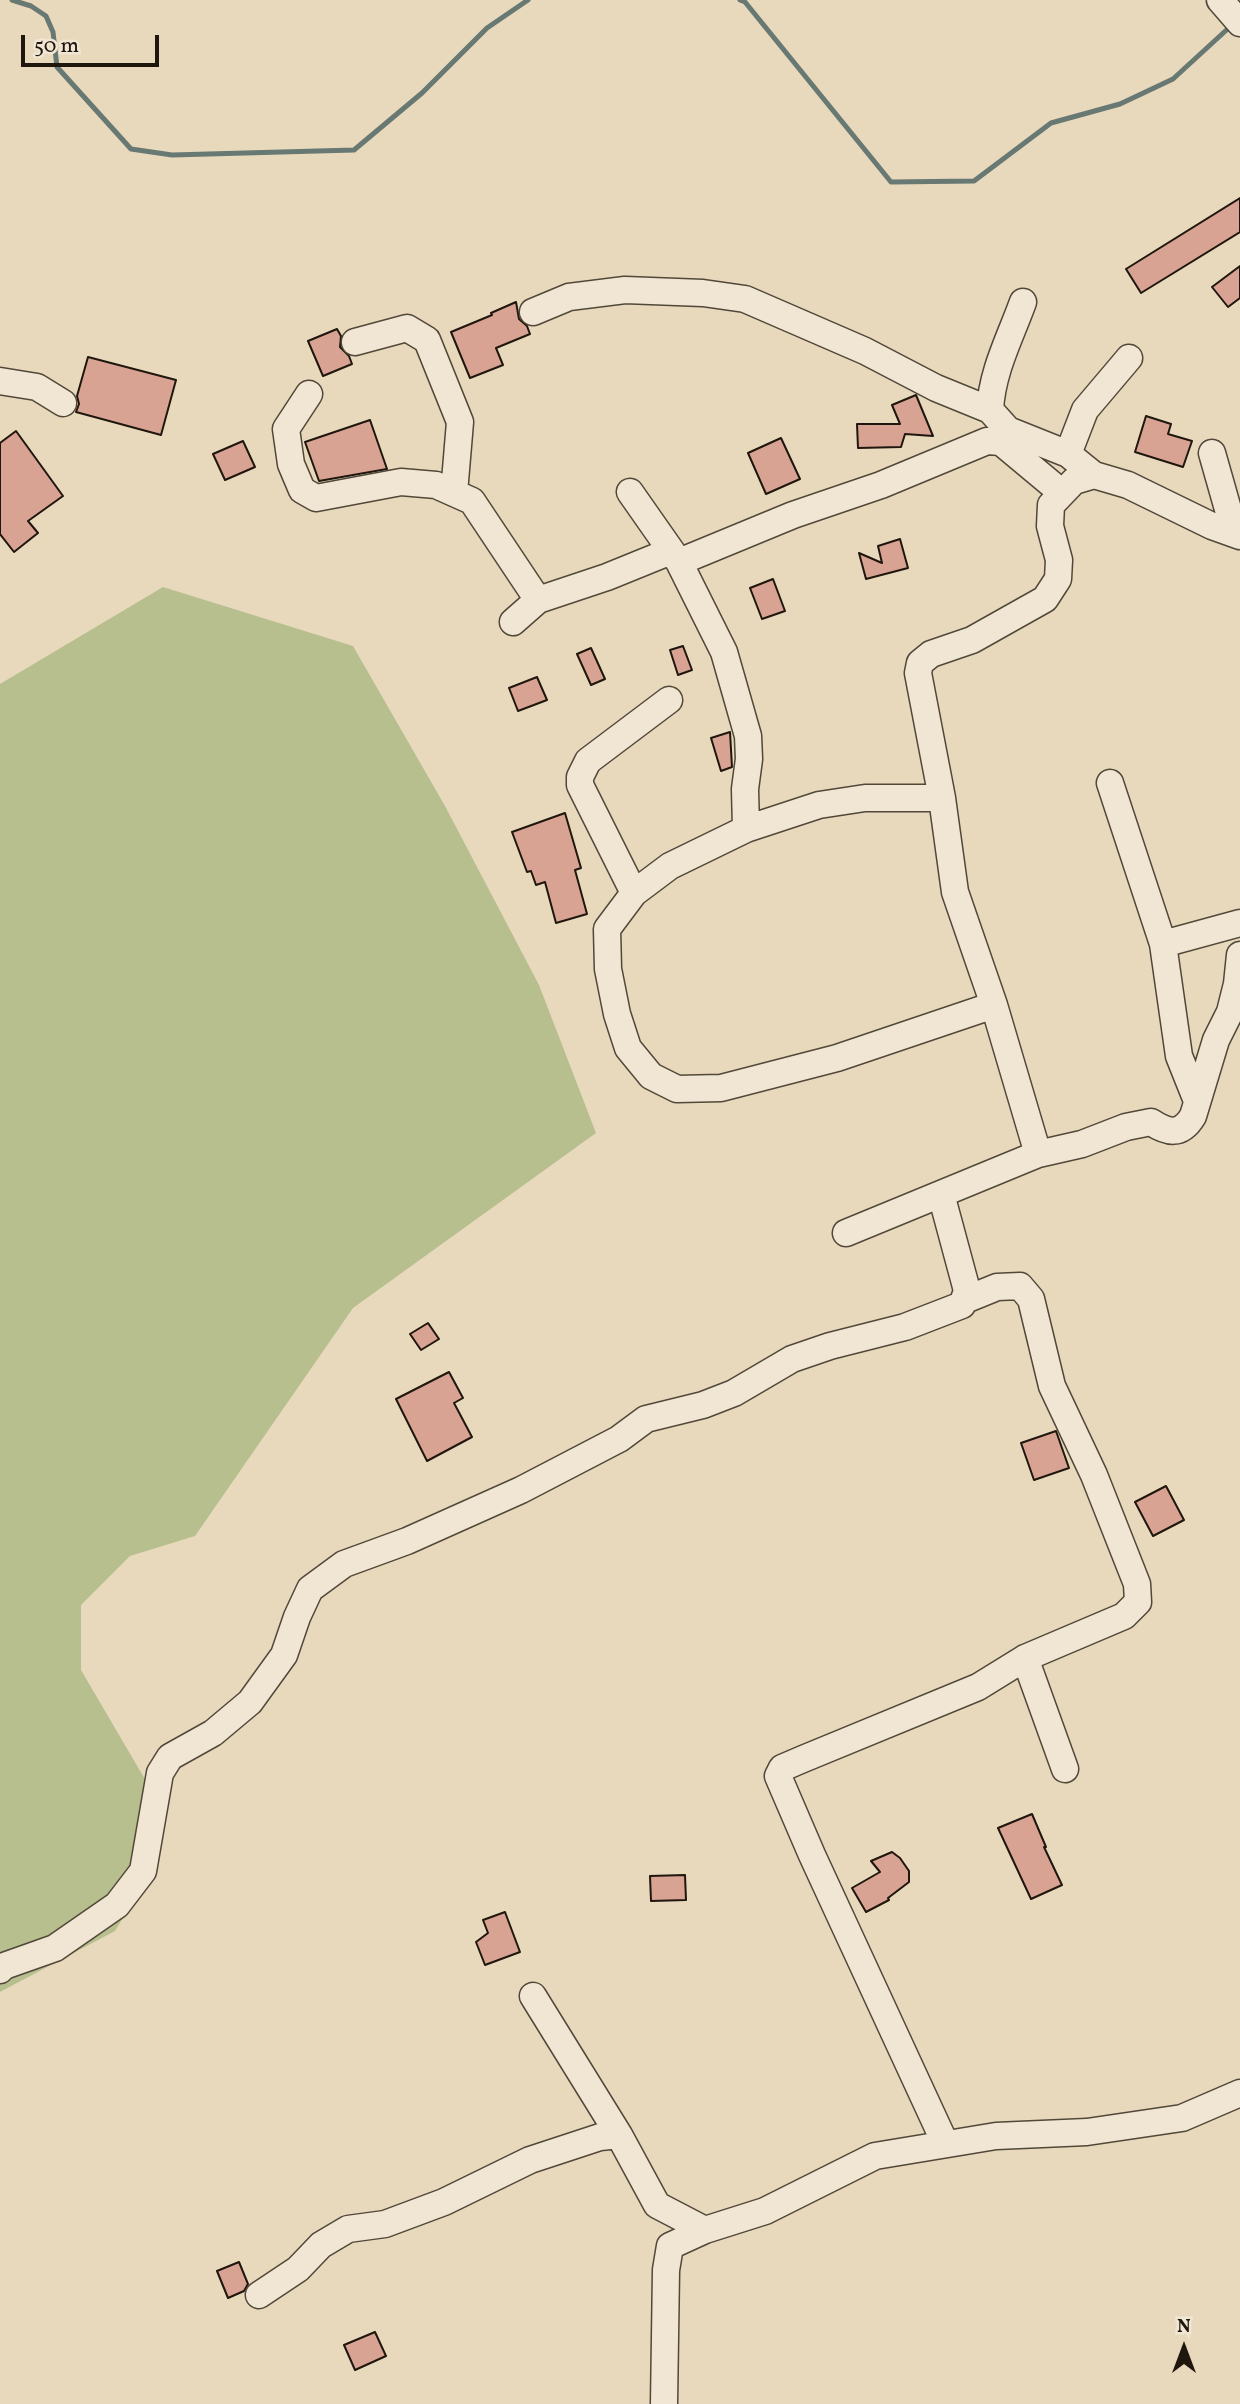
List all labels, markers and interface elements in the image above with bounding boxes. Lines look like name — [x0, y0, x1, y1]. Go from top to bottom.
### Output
scale bar — [24, 21, 163, 65]
text: 50 m — [34, 32, 79, 61]
north arrow — [1149, 2313, 1219, 2383]
text: N — [1177, 2314, 1191, 2340]

